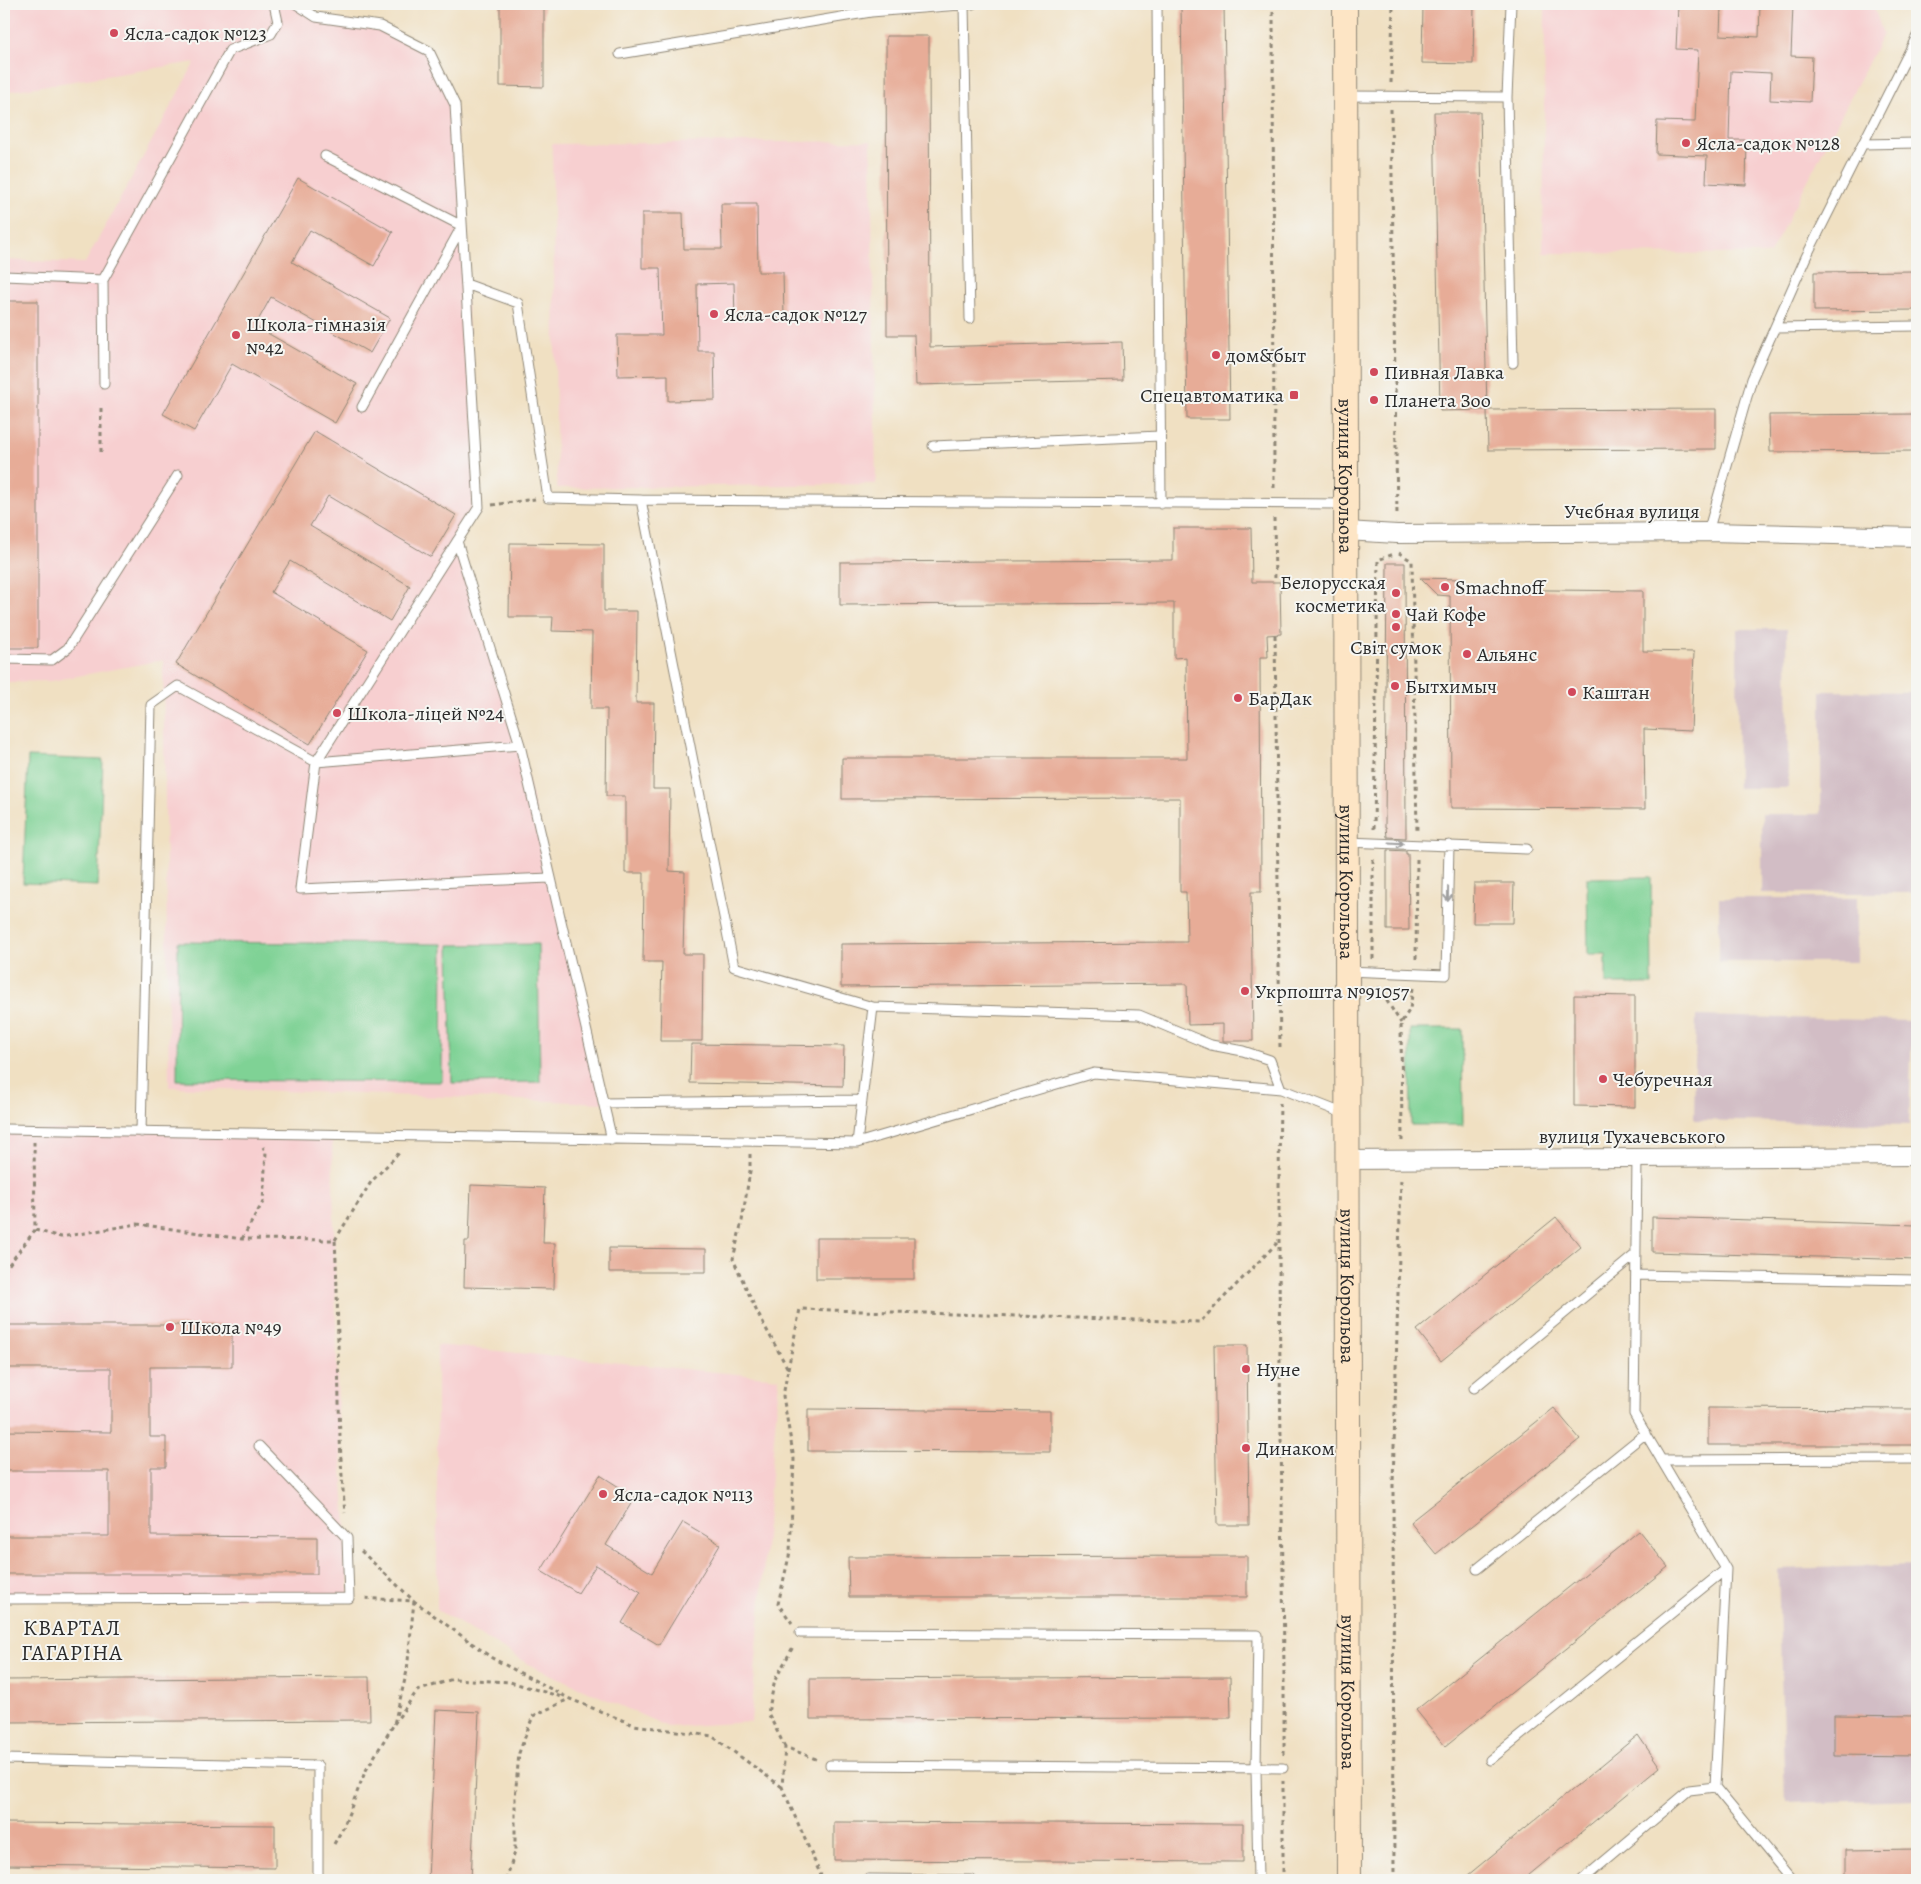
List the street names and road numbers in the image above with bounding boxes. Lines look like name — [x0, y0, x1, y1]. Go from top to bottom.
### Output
street label: вулиця Корольова — [1332, 398, 1360, 555]
street label: Учєбная вулиця — [1564, 498, 1700, 525]
street label: вулиця Корольова — [1333, 804, 1361, 961]
street label: вулиця Тухачевського — [1539, 1123, 1725, 1150]
street label: вулиця Корольова — [1334, 1208, 1361, 1365]
street label: вулиця Корольова — [1335, 1614, 1362, 1771]

